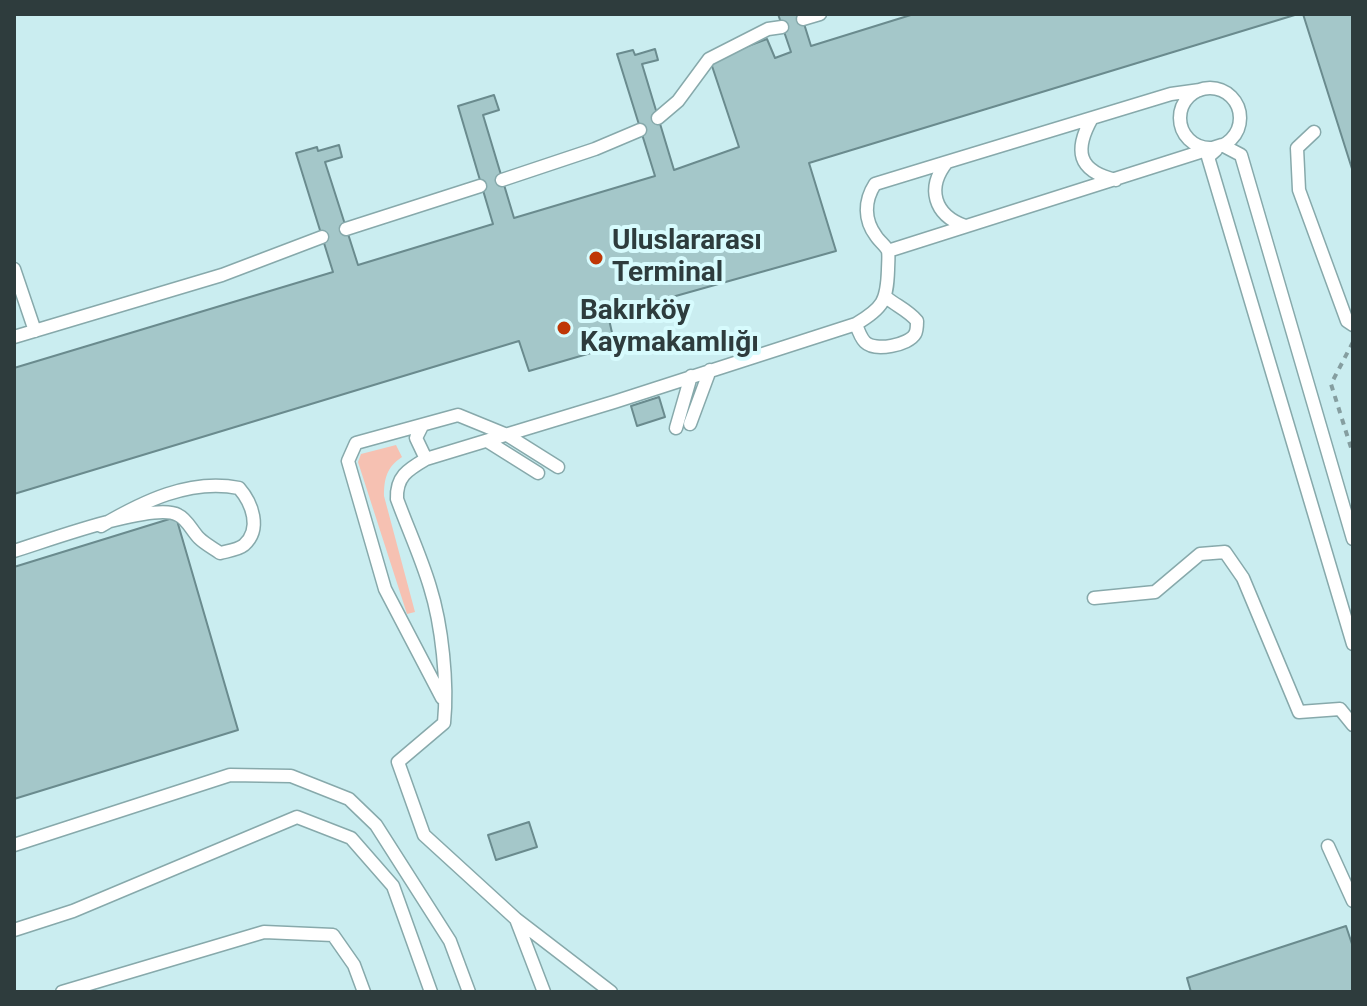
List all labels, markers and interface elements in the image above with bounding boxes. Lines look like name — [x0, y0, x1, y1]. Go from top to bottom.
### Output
place label: Uluslararası Terminal — [612, 225, 762, 291]
marker: Uluslararası Terminal — [587, 249, 605, 267]
place label: Bakırköy Kaymakamlığı — [580, 295, 759, 361]
marker: Bakırköy Kaymakamlığı — [555, 319, 573, 337]

